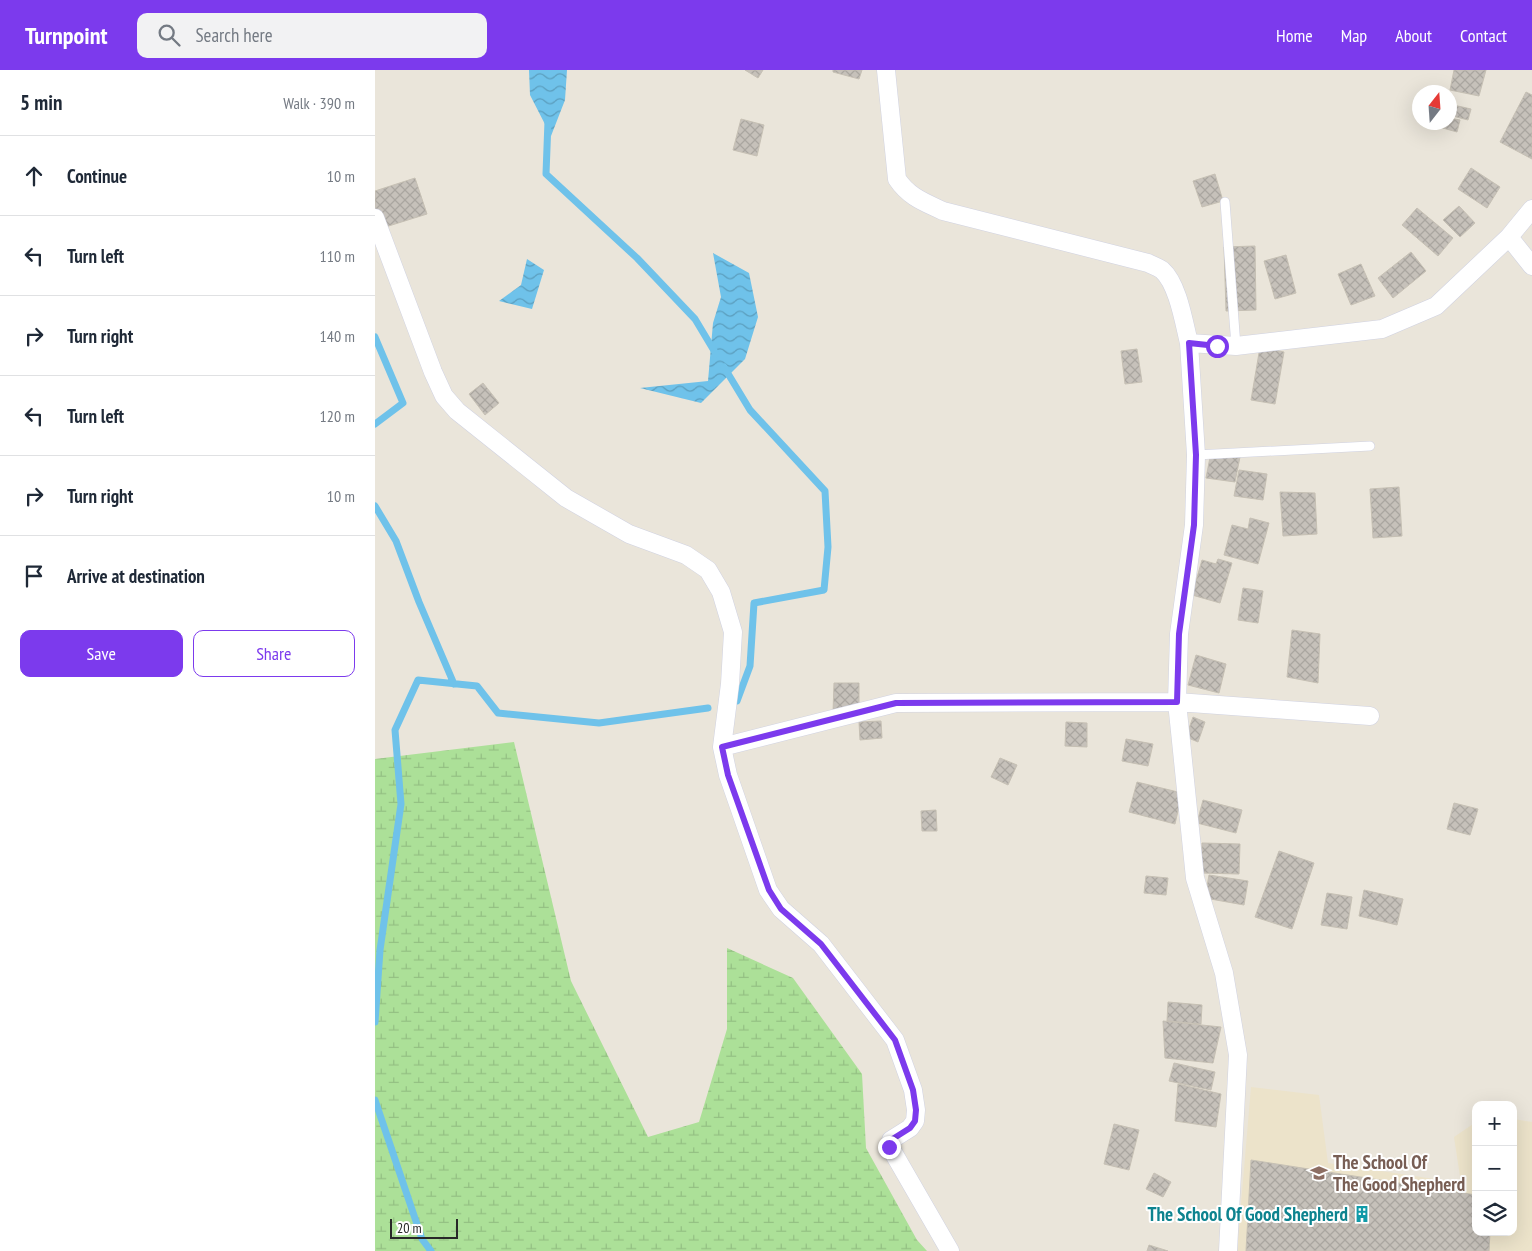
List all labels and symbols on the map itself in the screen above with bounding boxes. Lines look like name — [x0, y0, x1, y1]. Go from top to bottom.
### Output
north arrow — [1412, 85, 1457, 130]
route start — [1206, 335, 1229, 358]
route end — [878, 1136, 901, 1159]
place label: The School Of The Good Shepherd — [1333, 1150, 1465, 1196]
school or university icon: The School Of The Good Shepherd — [1309, 1163, 1329, 1183]
place label: The School Of Good Shepherd — [1147, 1202, 1348, 1226]
building icon: The School Of Good Shepherd — [1352, 1204, 1372, 1224]
scale bar — [390, 1216, 457, 1239]

